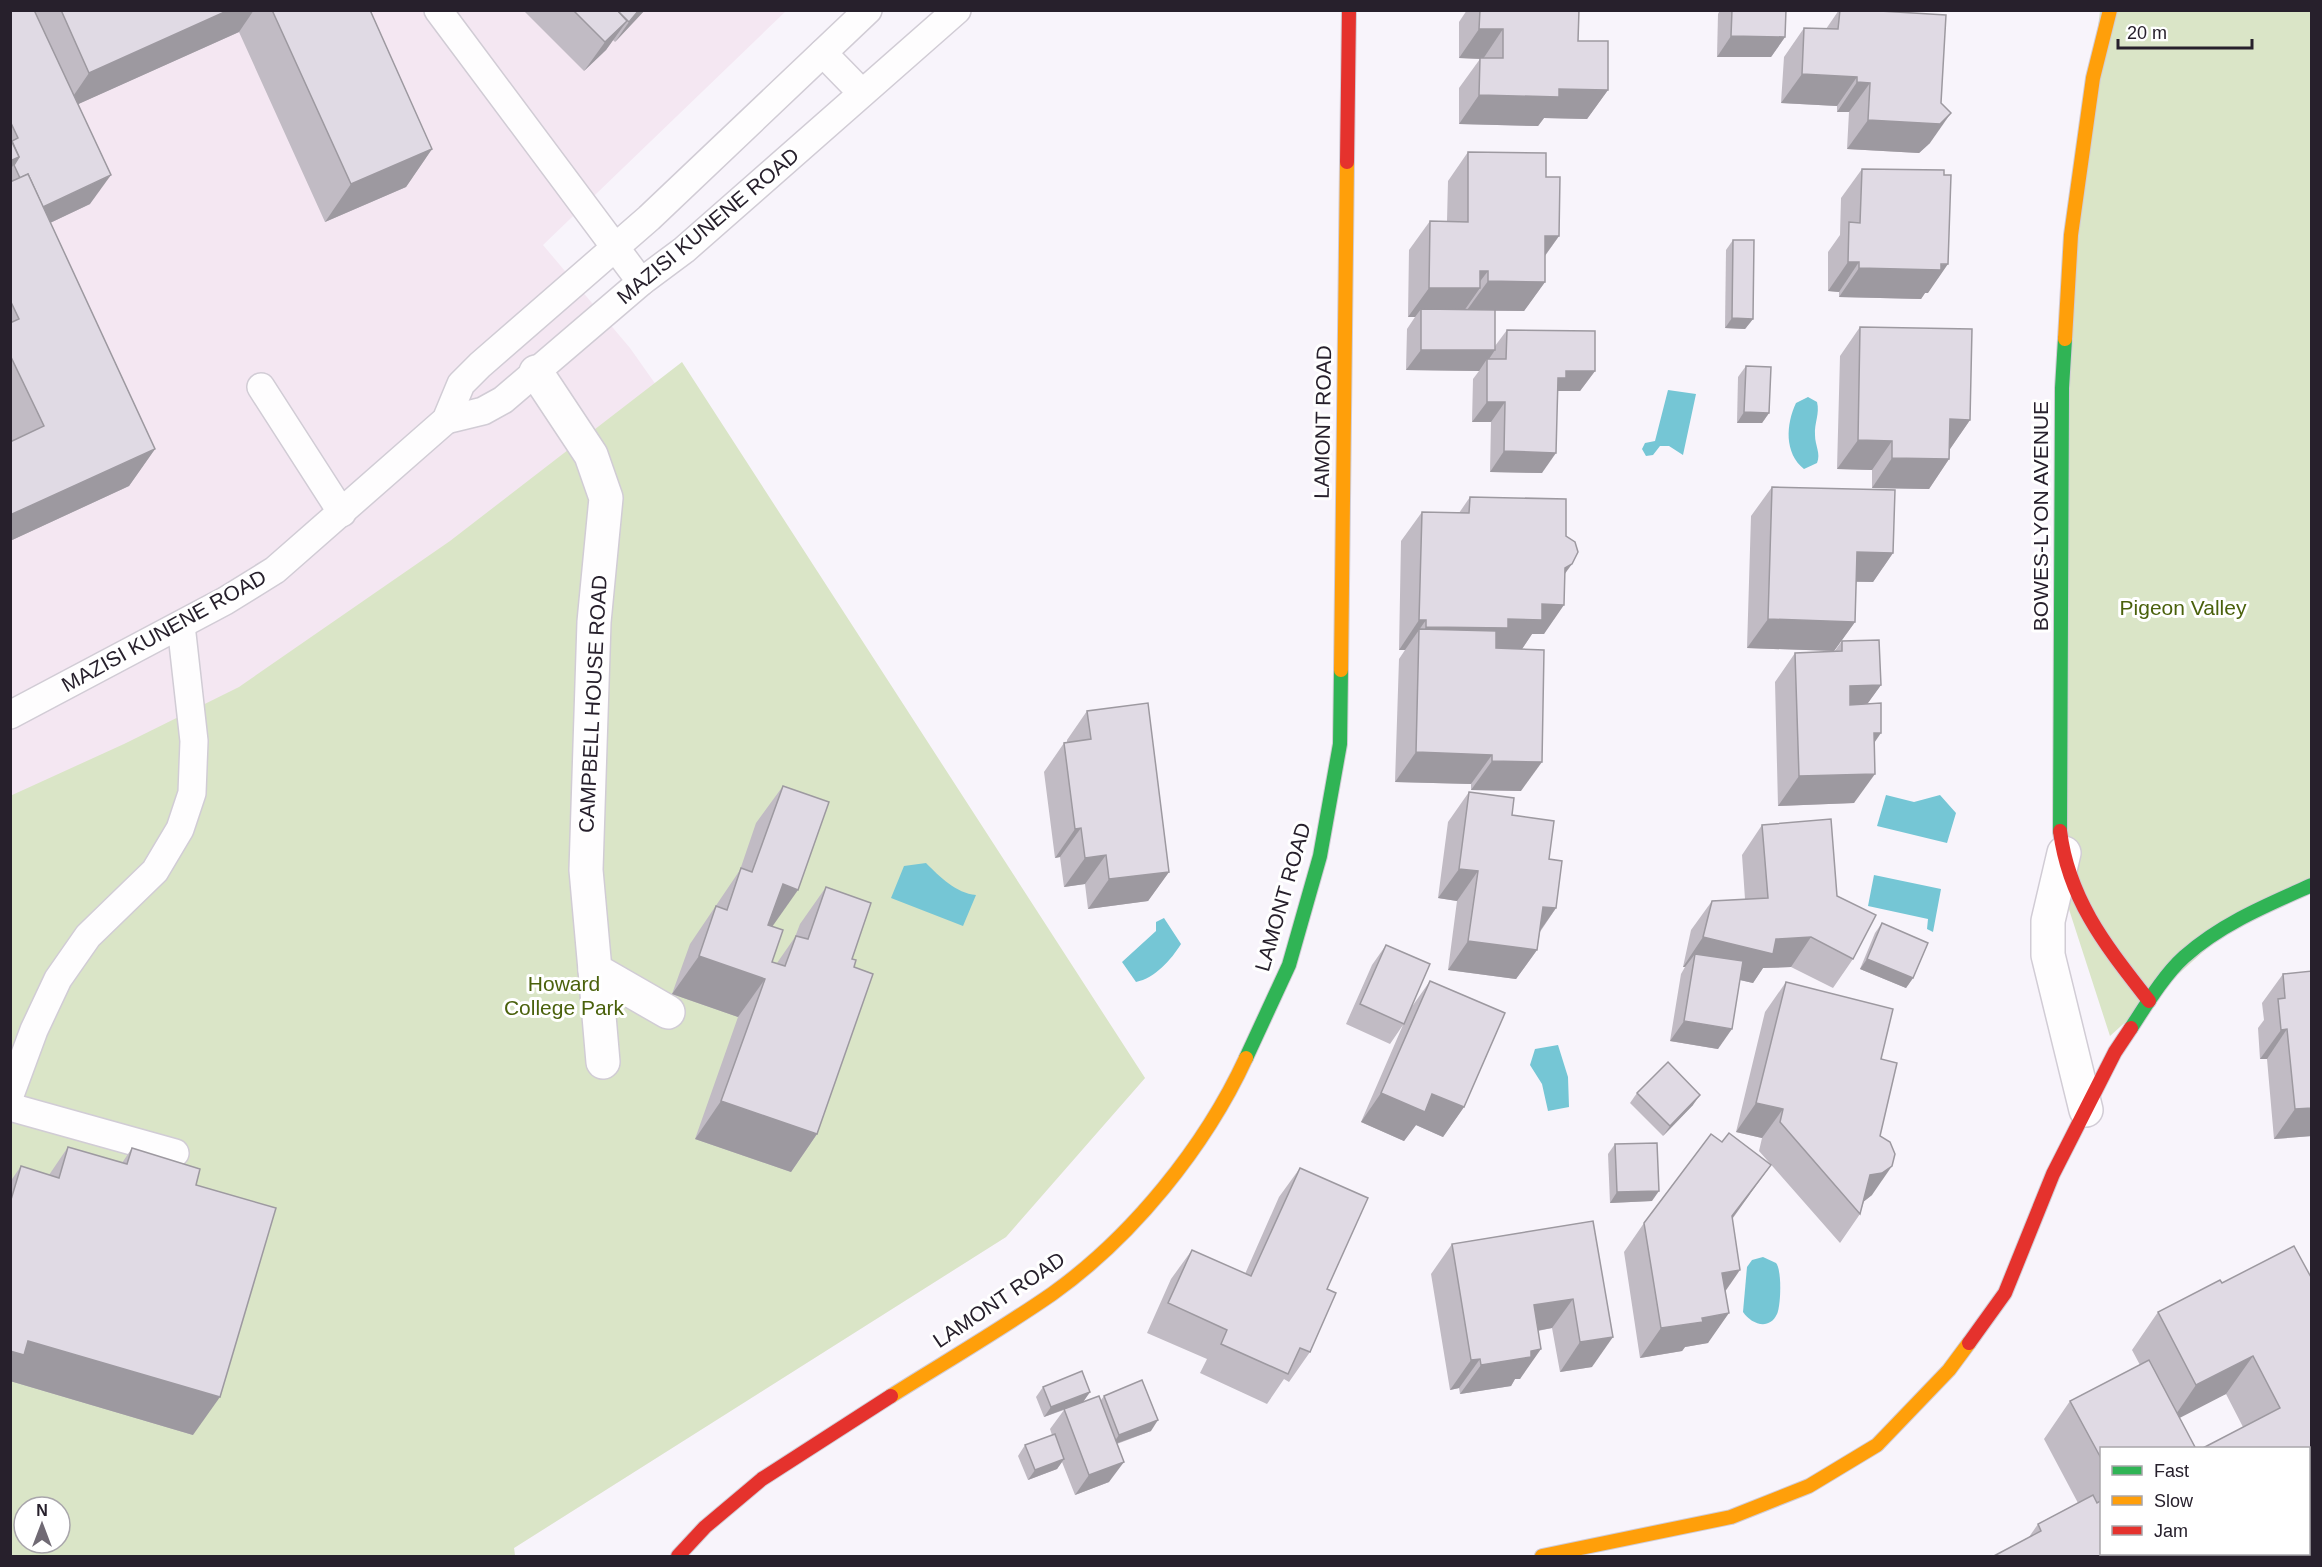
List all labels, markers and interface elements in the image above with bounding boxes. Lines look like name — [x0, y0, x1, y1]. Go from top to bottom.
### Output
scale bar — [2118, 12, 2252, 50]
text: 20 m — [2127, 23, 2167, 43]
street label: MAZISI KUNENE ROAD — [612, 143, 803, 308]
street label: LAMONT ROAD — [1310, 345, 1335, 499]
street label: BOWES-LYON AVENUE — [2029, 401, 2052, 631]
street label: MAZISI KUNENE ROAD — [58, 565, 270, 696]
street label: CAMPBELL HOUSE ROAD — [574, 574, 611, 834]
park label: Pigeon Valley — [2120, 596, 2247, 619]
street label: LAMONT ROAD — [1250, 820, 1315, 974]
park label: Howard College Park — [504, 972, 625, 1019]
street label: LAMONT ROAD — [929, 1247, 1069, 1352]
legend — [2100, 1447, 2310, 1555]
text: Fast — [2154, 1461, 2189, 1481]
text: Slow — [2154, 1491, 2194, 1511]
north arrow — [12, 1495, 72, 1555]
text: N — [36, 1502, 48, 1519]
text: Jam — [2154, 1521, 2188, 1541]

